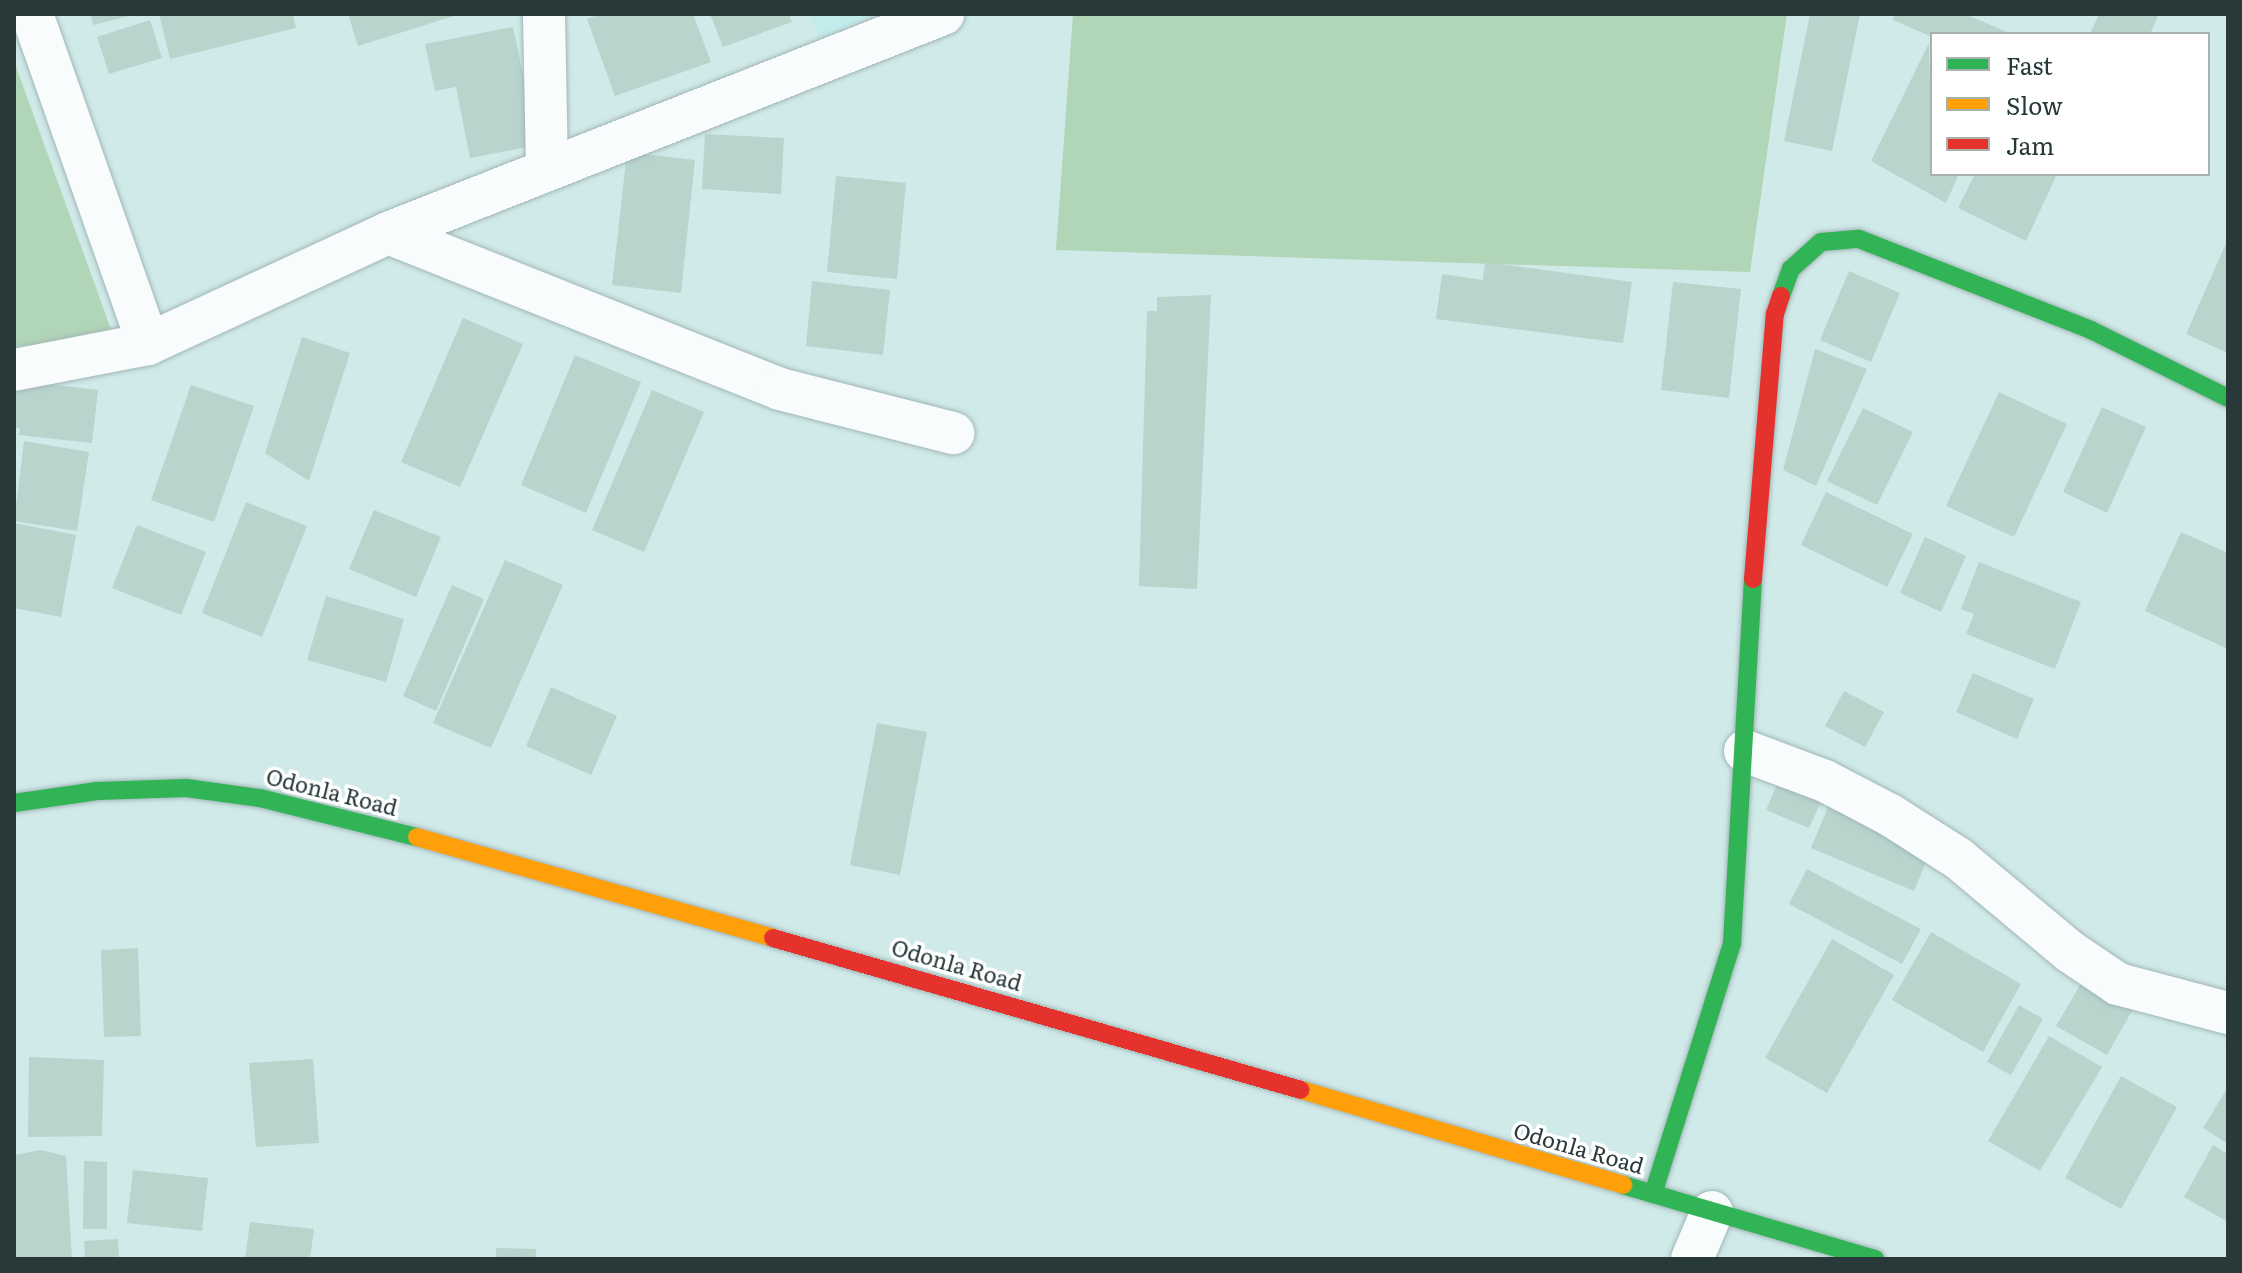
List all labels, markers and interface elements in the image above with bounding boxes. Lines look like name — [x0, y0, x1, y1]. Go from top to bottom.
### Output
legend — [1930, 32, 2210, 176]
text: Fast — [2006, 47, 2053, 82]
text: Slow — [2006, 87, 2063, 122]
text: Jam — [2006, 127, 2054, 162]
street label: Odonla Road — [264, 762, 400, 820]
street label: Odonla Road — [889, 933, 1025, 995]
street label: Odonla Road — [1511, 1116, 1647, 1178]

